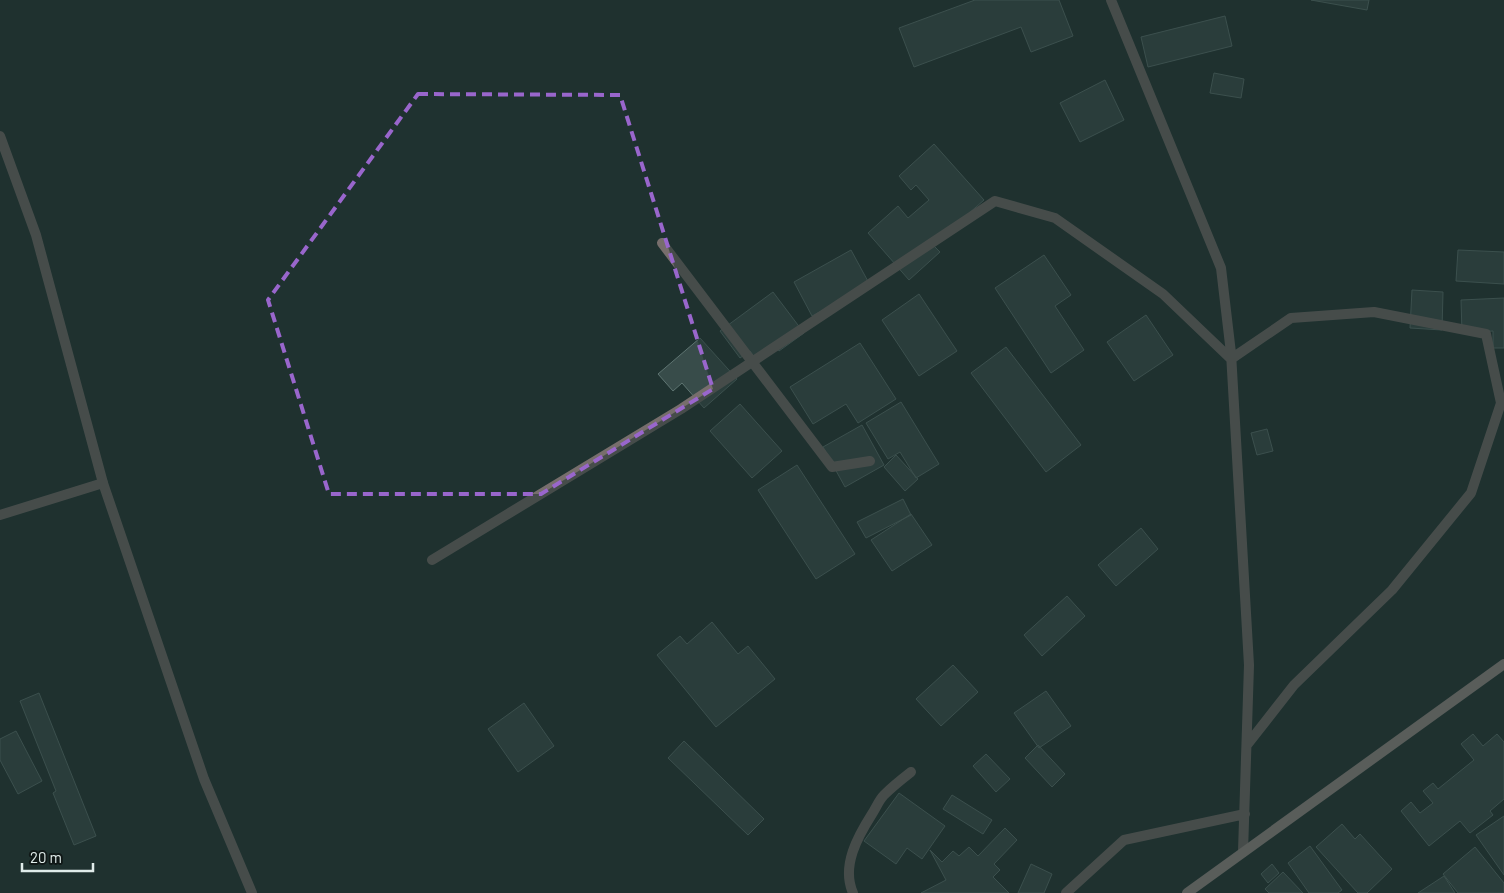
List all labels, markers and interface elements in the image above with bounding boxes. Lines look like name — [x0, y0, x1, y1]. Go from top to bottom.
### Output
scale bar — [22, 840, 94, 872]
text: 20 m — [30, 848, 62, 866]

